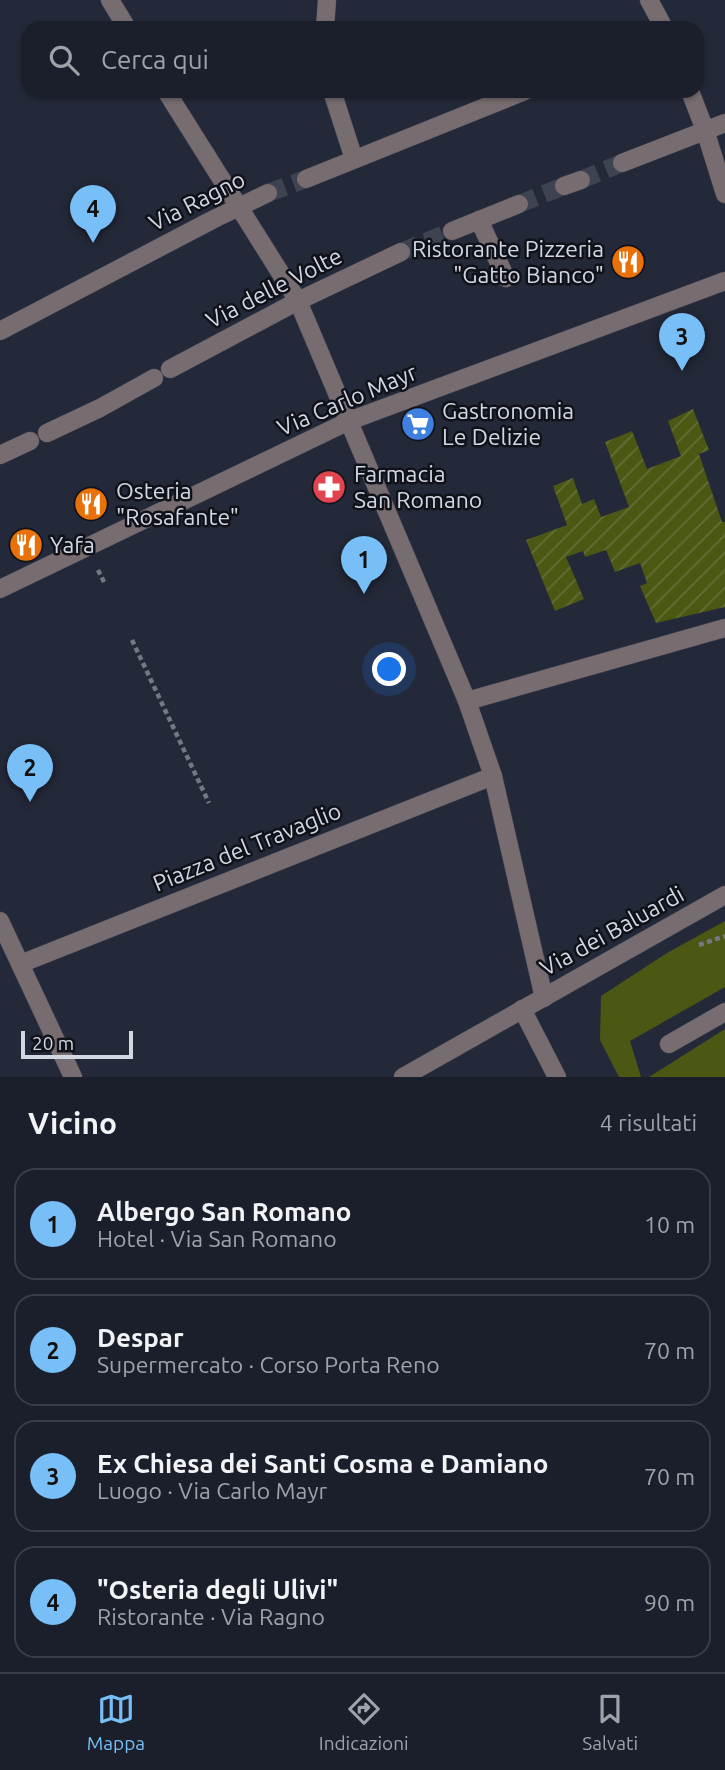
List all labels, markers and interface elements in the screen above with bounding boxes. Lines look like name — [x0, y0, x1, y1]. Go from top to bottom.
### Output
search box — [21, 21, 704, 98]
icon: search — [45, 41, 83, 79]
text: Cerca qui — [101, 45, 209, 74]
street label: Via Ragno — [145, 166, 249, 235]
pin: 4 — [70, 185, 116, 243]
place label: Ristorante Pizzeria "Gatto Bianco" — [412, 236, 604, 287]
street label: Via delle Volte — [202, 243, 346, 333]
restaurant icon: Ristorante Pizzeria "Gatto Bianco" — [609, 243, 647, 281]
pin: 3 — [659, 313, 705, 371]
street label: Via Carlo Mayr — [273, 359, 421, 440]
place label: Gastronomia Le Delizie — [442, 398, 574, 449]
supermarket icon: Gastronomia Le Delizie — [399, 405, 437, 443]
place label: Farmacia San Romano — [354, 461, 482, 512]
pharmacy icon: Farmacia San Romano — [310, 468, 348, 506]
place label: Osteria "Rosafante" — [116, 478, 239, 529]
restaurant icon: Osteria "Rosafante" — [72, 485, 110, 523]
restaurant icon: Yafa — [7, 526, 45, 564]
place label: Yafa — [50, 532, 95, 557]
pin: 1 — [341, 536, 387, 594]
your location — [372, 652, 406, 686]
pin: 2 — [7, 744, 53, 802]
street label: Piazza del Travaglio — [149, 797, 345, 896]
street label: Via dei Baluardi — [536, 881, 688, 980]
scale bar — [21, 1028, 133, 1060]
text: 20 m — [32, 1032, 74, 1054]
text: Vicino — [28, 1106, 117, 1140]
text: 4 risultati — [600, 1110, 697, 1135]
text: Albergo San Romano — [97, 1197, 351, 1226]
text: 1 — [47, 1212, 59, 1237]
text: 10 m — [644, 1212, 695, 1237]
text: Hotel · Via San Romano — [97, 1226, 337, 1251]
text: Despar — [97, 1323, 184, 1352]
text: 2 — [47, 1338, 59, 1363]
text: 70 m — [644, 1338, 695, 1363]
text: Supermercato · Corso Porta Reno — [97, 1352, 440, 1377]
text: Ex Chiesa dei Santi Cosma e Damiano — [97, 1449, 548, 1478]
text: 3 — [47, 1464, 59, 1489]
text: 70 m — [644, 1464, 695, 1489]
text: Luogo · Via Carlo Mayr — [97, 1478, 327, 1503]
text: "Osteria degli Ulivi" — [97, 1575, 338, 1604]
text: 4 — [47, 1590, 59, 1615]
text: 90 m — [644, 1590, 695, 1615]
text: Ristorante · Via Ragno — [97, 1604, 325, 1629]
tab: Mappa — [87, 1690, 145, 1754]
tab: Indicazioni — [319, 1690, 409, 1754]
tab: Salvati — [582, 1690, 638, 1754]

